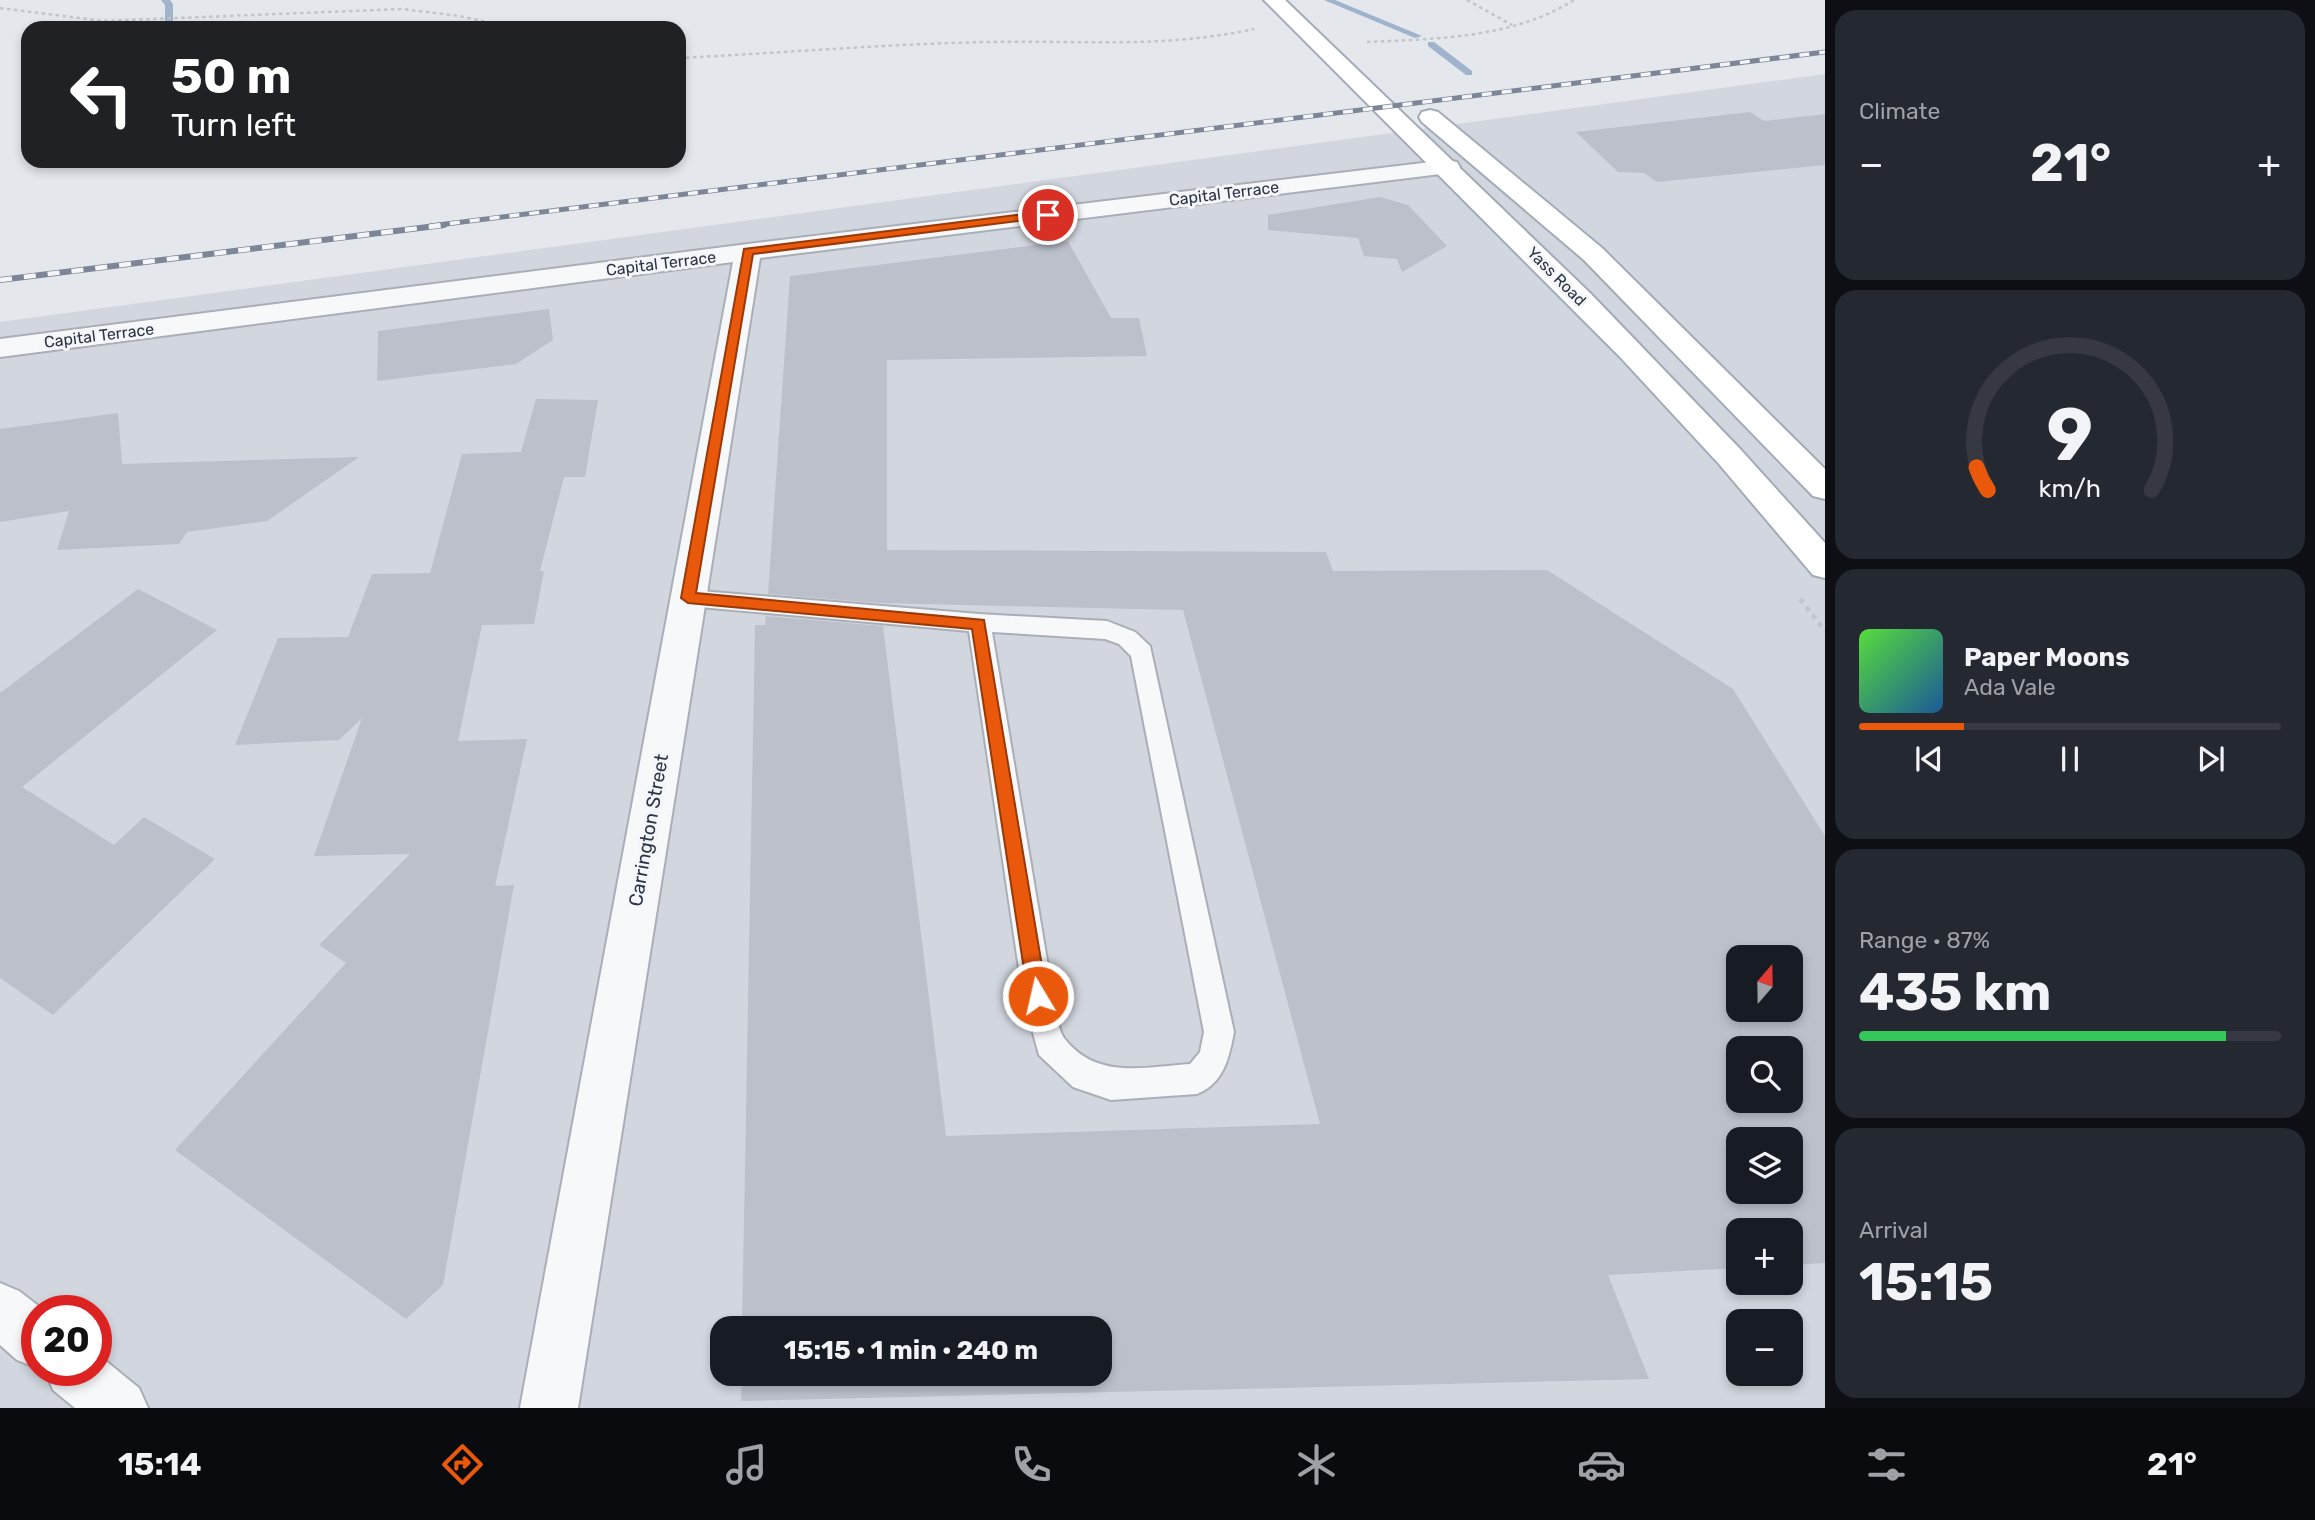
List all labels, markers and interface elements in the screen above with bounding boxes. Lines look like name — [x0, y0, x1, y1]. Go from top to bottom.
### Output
text: 50 m — [171, 47, 291, 105]
icon: left — [56, 49, 147, 140]
text: Climate — [1859, 97, 1940, 125]
text: Turn left — [171, 106, 296, 144]
text: 21° — [2030, 132, 2111, 194]
text: − — [1859, 141, 1884, 187]
text: + — [2257, 141, 2281, 187]
street label: Capital Terrace — [1168, 177, 1280, 210]
pin — [1018, 185, 1078, 245]
icon: arrive — [1029, 196, 1067, 234]
street label: Yass Road — [1523, 243, 1590, 310]
street label: Capital Terrace — [605, 247, 717, 280]
street label: Capital Terrace — [43, 319, 155, 352]
text: 9 — [2047, 393, 2093, 479]
text: km/h — [2039, 474, 2101, 503]
text: Paper Moons — [1964, 642, 2130, 673]
text: Ada Vale — [1964, 673, 2056, 701]
icon: previous — [1910, 740, 1948, 778]
icon: pause — [2051, 740, 2089, 778]
icon: next — [2192, 740, 2230, 778]
street label: Carrington Street — [624, 751, 673, 908]
text: Range · 87% — [1859, 926, 1990, 954]
north arrow — [1726, 945, 1802, 1022]
map controls — [1726, 945, 1803, 1386]
position arrow — [1001, 959, 1075, 1033]
text: 435 km — [1859, 961, 2052, 1023]
button: search — [1726, 1036, 1803, 1113]
button: layers — [1726, 1127, 1803, 1204]
text: Arrival — [1859, 1216, 1928, 1244]
button: + — [1726, 1218, 1803, 1295]
text: 15:15 — [1859, 1251, 1993, 1313]
speed limit sign: 20 — [21, 1295, 112, 1386]
button: − — [1726, 1309, 1803, 1386]
text: 15:15 · 1 min · 240 m — [784, 1335, 1038, 1366]
icon: directions — [438, 1440, 487, 1489]
icon: music — [722, 1440, 771, 1489]
icon: phone — [1007, 1440, 1056, 1489]
icon: climate — [1292, 1440, 1341, 1489]
icon: car — [1577, 1440, 1626, 1489]
icon: filters — [1862, 1440, 1911, 1489]
text: 15:14 — [118, 1445, 202, 1483]
text: 21° — [2147, 1445, 2197, 1483]

